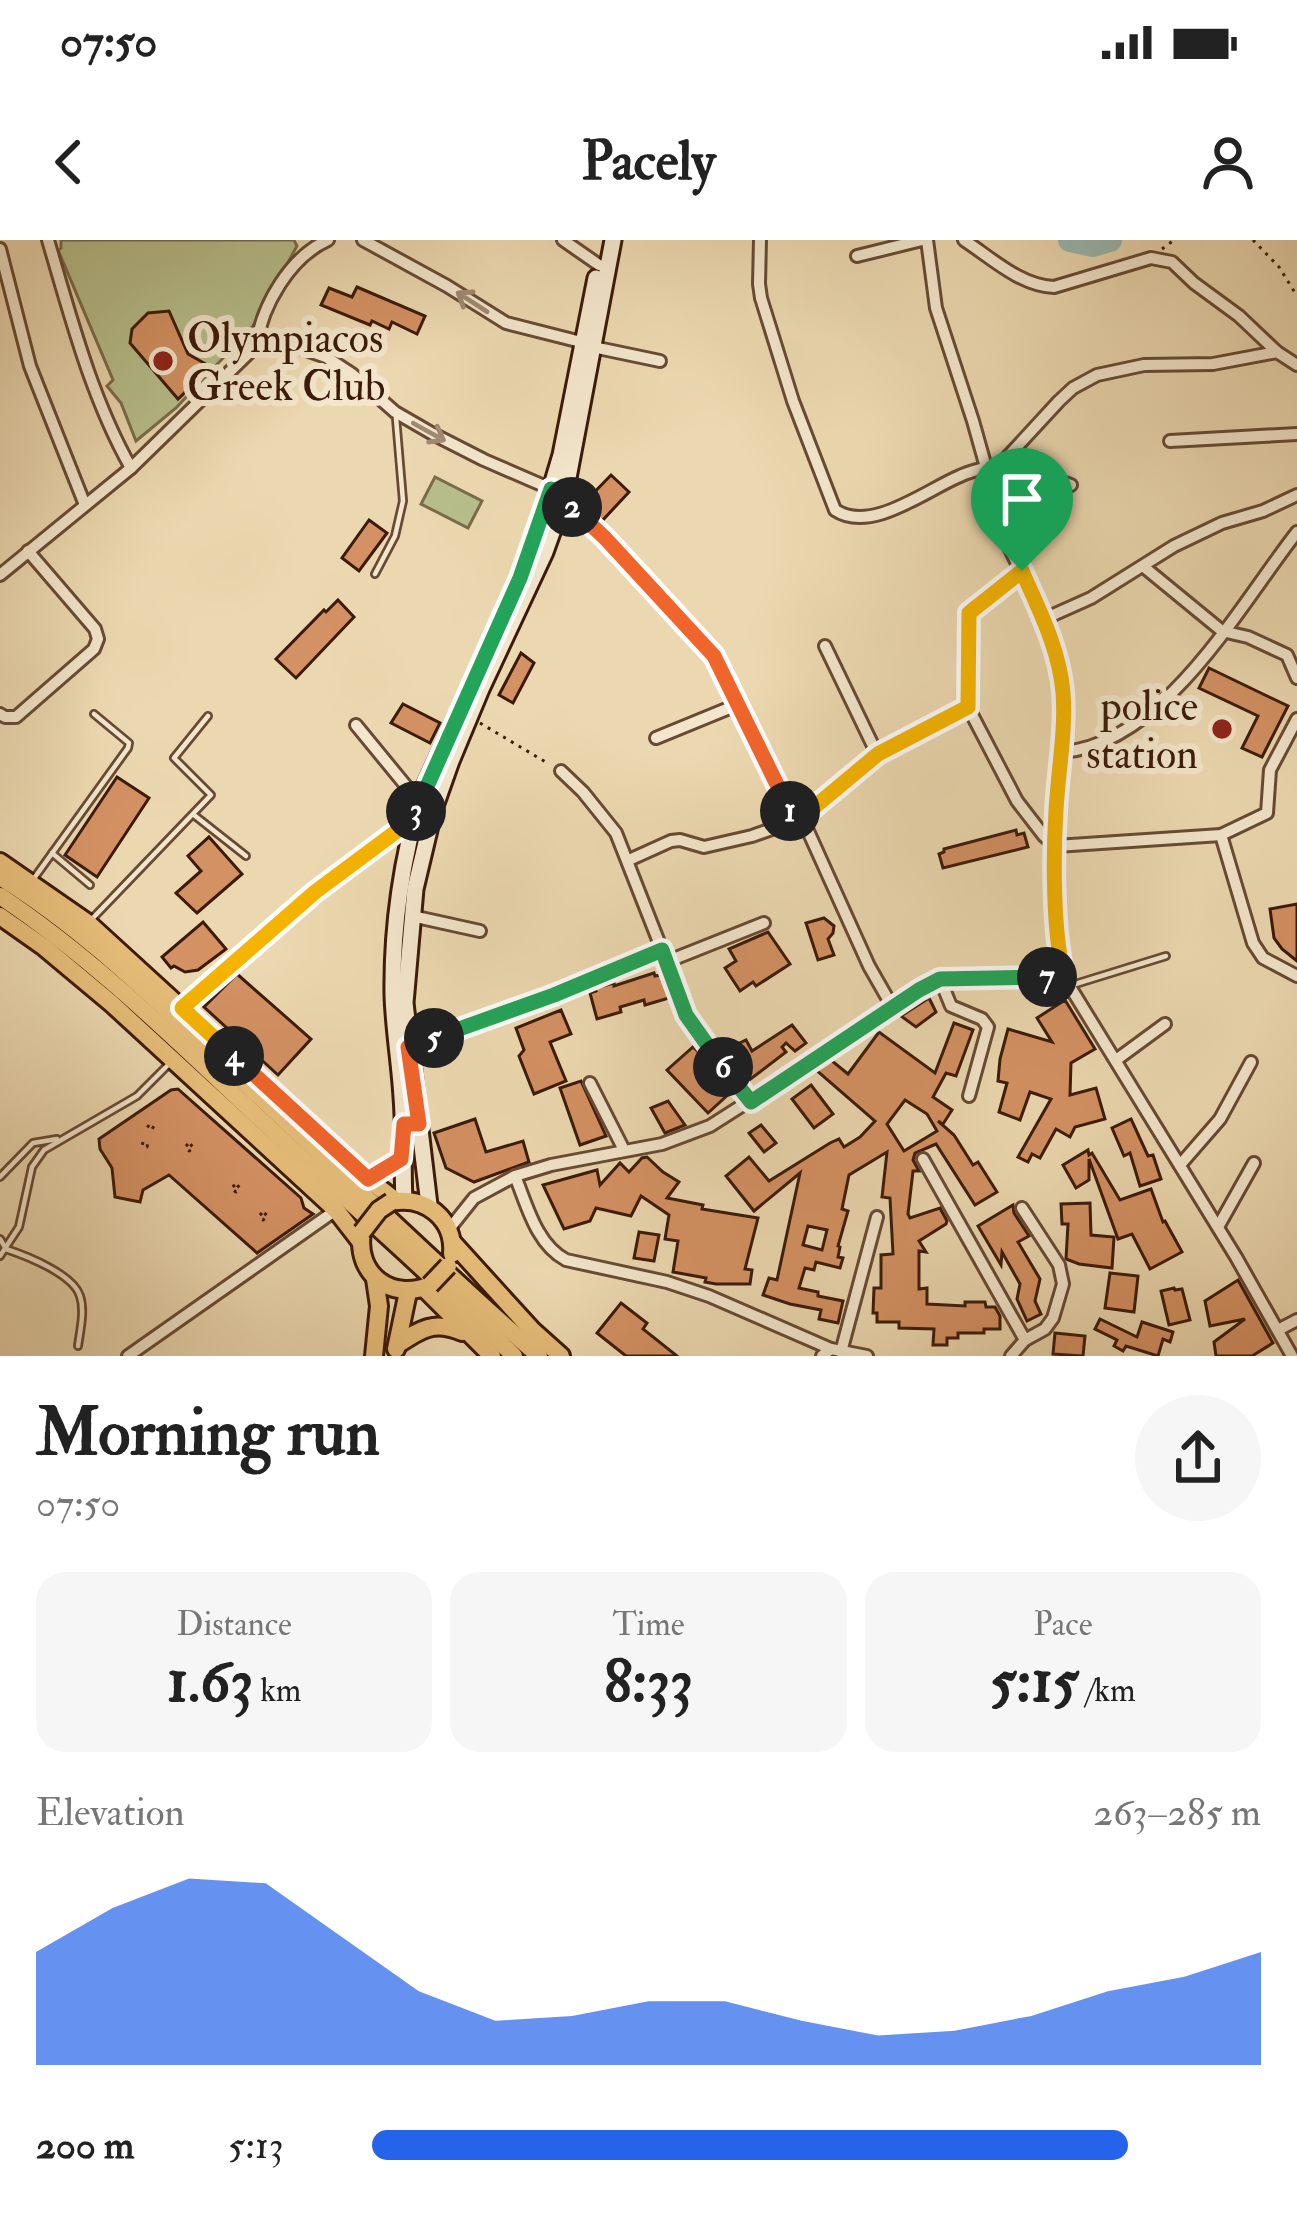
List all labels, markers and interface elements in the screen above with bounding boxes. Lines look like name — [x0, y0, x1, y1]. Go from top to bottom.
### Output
text: 07:50 — [60, 14, 157, 70]
text: Pacely — [581, 128, 716, 196]
icon: back — [36, 129, 102, 195]
icon: person — [1195, 129, 1261, 195]
one-way arrow — [456, 290, 490, 315]
place label: Olympiacos Greek Club — [187, 313, 385, 413]
marker: Olympiacos Greek Club — [150, 348, 176, 374]
one-way arrow — [411, 420, 446, 444]
pin — [971, 448, 1073, 571]
icon: arrive — [989, 466, 1055, 532]
pin: 2 — [542, 477, 602, 537]
text: 2 — [564, 486, 580, 527]
place label: police station — [1086, 681, 1198, 781]
marker: police station — [1209, 716, 1235, 742]
pin: 3 — [386, 781, 446, 841]
pin: 1 — [760, 781, 820, 841]
text: 3 — [410, 790, 422, 831]
text: 1 — [784, 790, 796, 831]
pin: 7 — [1017, 947, 1077, 1007]
text: 7 — [1039, 956, 1055, 997]
pin: 5 — [404, 1008, 464, 1068]
text: 5 — [427, 1017, 441, 1058]
pin: 4 — [204, 1026, 264, 1086]
text: 4 — [225, 1035, 243, 1076]
pin: 6 — [693, 1037, 753, 1097]
text: 6 — [715, 1046, 731, 1087]
text: Morning run — [36, 1392, 380, 1475]
button: share — [1135, 1395, 1261, 1521]
text: 07:50 — [36, 1479, 120, 1528]
text: Distance — [177, 1604, 292, 1645]
text: Time — [612, 1604, 685, 1645]
text: Pace — [1033, 1604, 1092, 1645]
text: 1.63 — [167, 1645, 253, 1720]
text: 8:33 — [604, 1645, 693, 1720]
text: 5:15 — [990, 1645, 1079, 1720]
text: km — [253, 1670, 301, 1711]
text: /km — [1079, 1670, 1136, 1711]
text: Elevation — [36, 1788, 185, 1837]
text: 263–285 m — [1093, 1788, 1261, 1837]
text: 200 m — [36, 2121, 134, 2170]
text: 5:13 — [228, 2121, 284, 2170]

